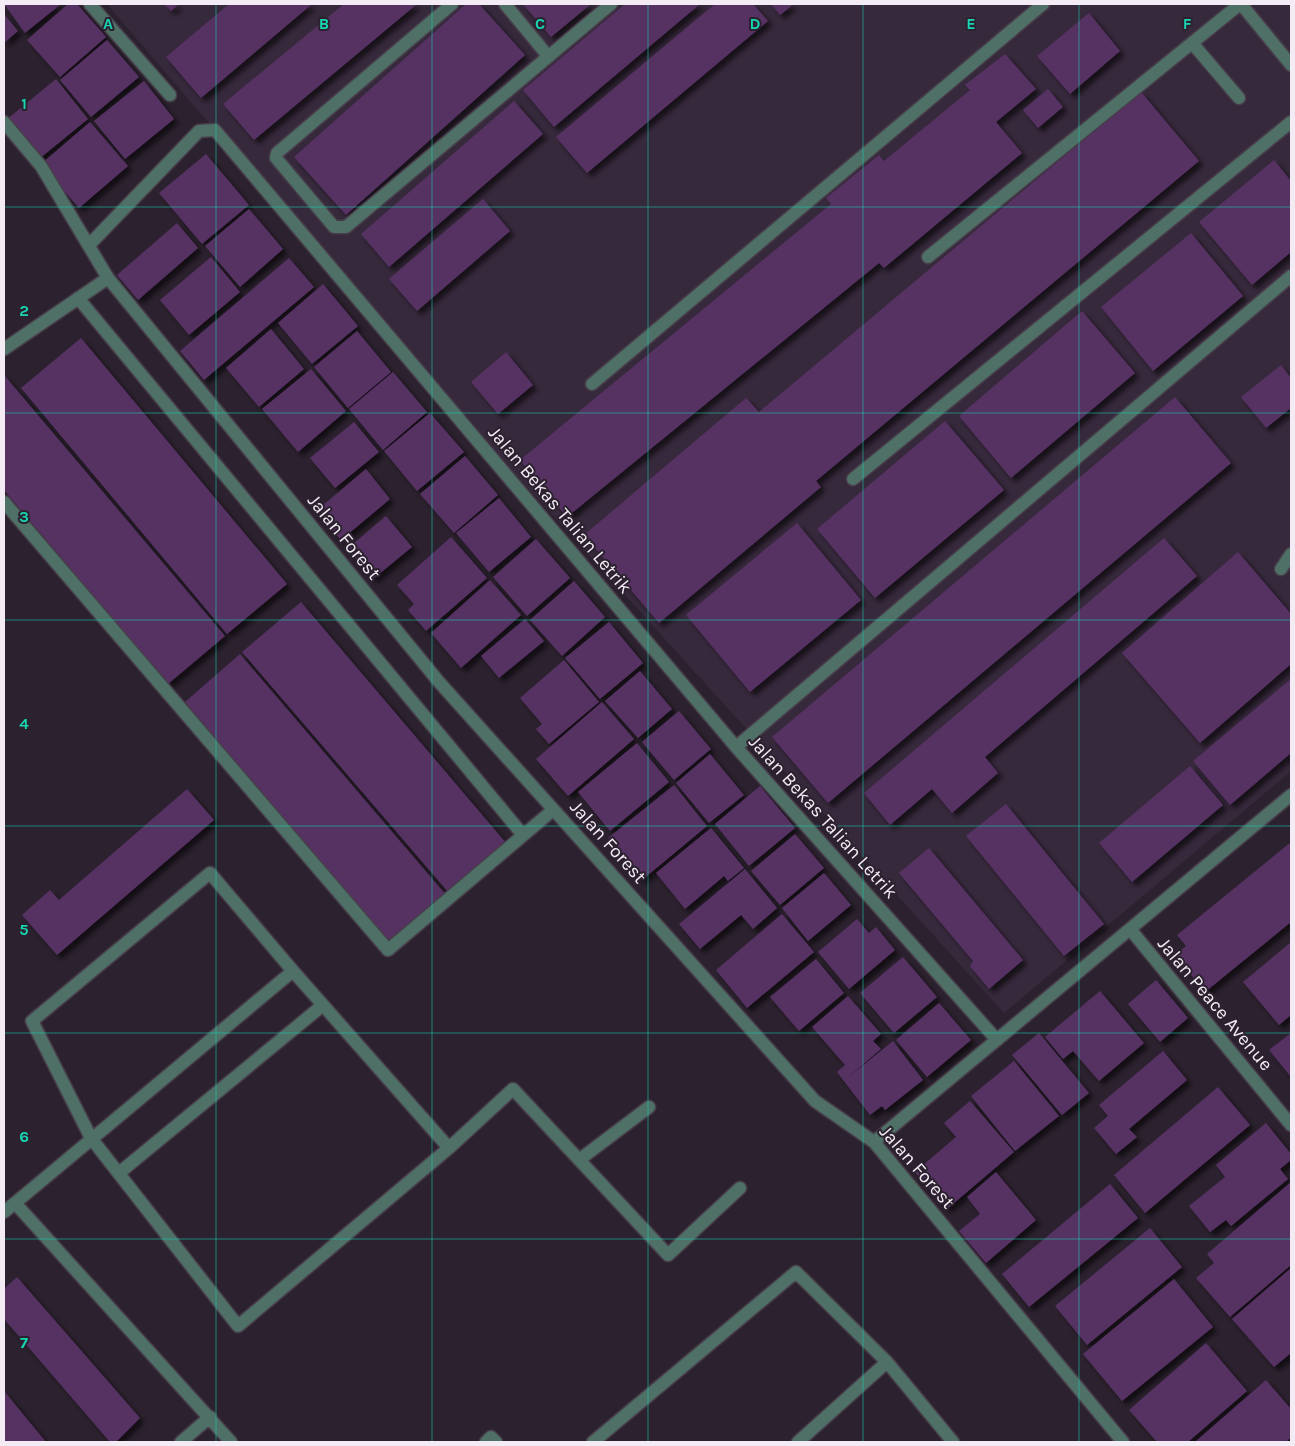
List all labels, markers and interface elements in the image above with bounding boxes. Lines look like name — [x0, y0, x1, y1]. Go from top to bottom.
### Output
text: A — [103, 14, 113, 33]
text: B — [319, 14, 329, 33]
text: C — [535, 14, 545, 33]
text: D — [750, 14, 761, 33]
text: E — [966, 14, 976, 33]
text: F — [1183, 14, 1192, 33]
text: 1 — [21, 94, 27, 113]
text: 2 — [19, 301, 29, 320]
street label: Jalan Bekas Talian Letrik — [483, 422, 637, 598]
street label: Jalan Forest — [303, 490, 385, 584]
text: 3 — [19, 507, 29, 526]
text: 4 — [19, 714, 29, 733]
street label: Jalan Bekas Talian Letrik — [744, 731, 902, 903]
street label: Jalan Forest — [565, 796, 651, 888]
text: 5 — [19, 920, 29, 939]
street label: Jalan Peace Avenue — [1153, 933, 1277, 1075]
street label: Jalan Forest — [875, 1121, 959, 1213]
text: 6 — [19, 1127, 29, 1146]
text: 7 — [20, 1333, 28, 1352]

